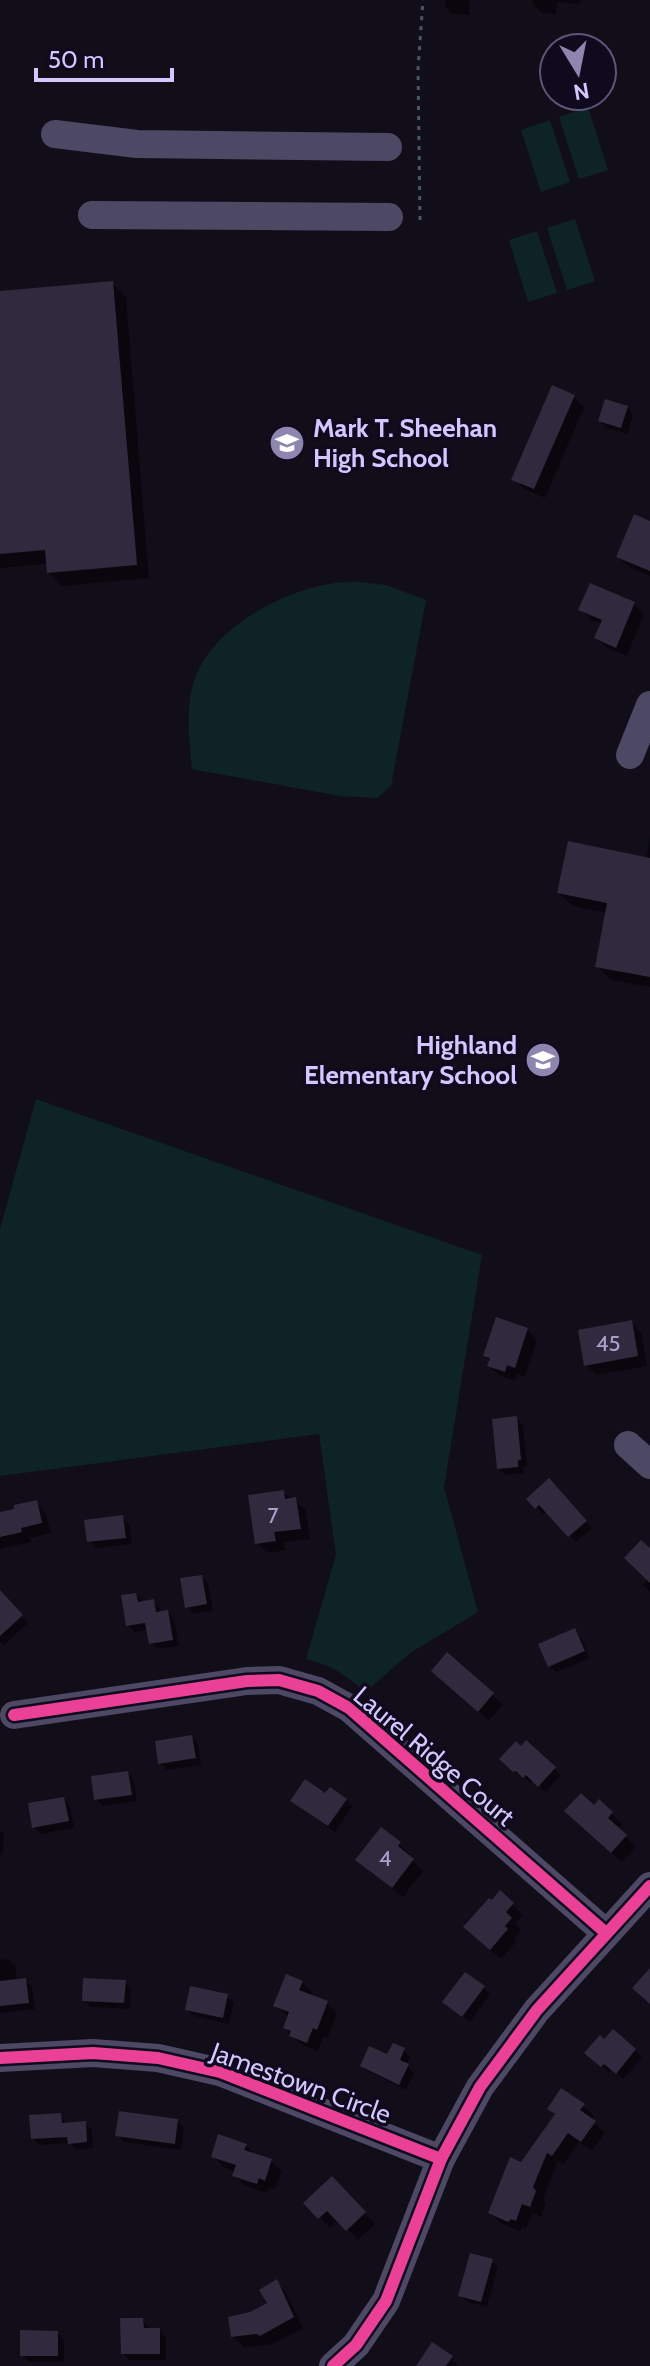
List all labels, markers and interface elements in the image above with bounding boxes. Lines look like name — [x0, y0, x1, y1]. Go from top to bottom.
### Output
scale bar — [36, 32, 172, 82]
north arrow — [538, 32, 618, 112]
text: 50 m — [48, 45, 104, 74]
text: N — [571, 77, 591, 106]
place label: Mark T. Sheehan High School — [313, 412, 497, 474]
school or university icon: Mark T. Sheehan High School — [268, 424, 306, 462]
place label: Highland Elementary School — [304, 1029, 517, 1091]
school or university icon: Highland Elementary School — [524, 1041, 562, 1079]
house number: 45 — [596, 1330, 620, 1357]
house number: 7 — [267, 1502, 279, 1529]
street label: Laurel Ridge Court — [347, 1679, 521, 1833]
house number: 4 — [379, 1845, 392, 1872]
street label: Jamestown Circle — [206, 2035, 395, 2130]

